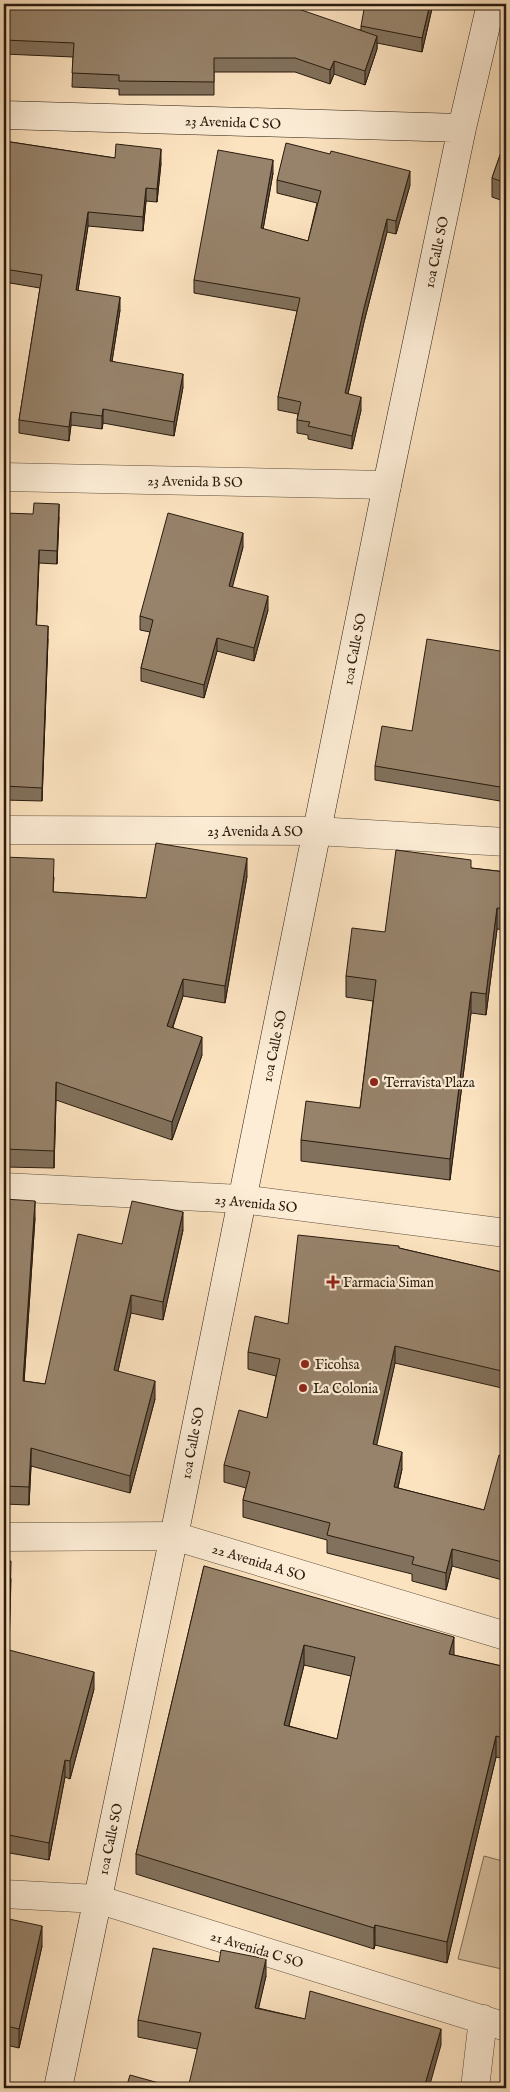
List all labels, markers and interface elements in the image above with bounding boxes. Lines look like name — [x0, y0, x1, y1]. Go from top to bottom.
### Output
street label: 23 Avenida C SO — [185, 112, 282, 134]
street label: 10a Calle SO — [421, 214, 453, 290]
street label: 23 Avenida B SO — [147, 472, 243, 492]
street label: 10a Calle SO — [339, 611, 371, 687]
street label: 23 Avenida A SO — [207, 823, 303, 841]
street label: 10a Calle SO — [259, 1008, 291, 1084]
place label: Terravista Plaza — [384, 1074, 476, 1092]
marker: Terravista Plaza — [368, 1076, 380, 1088]
street label: 23 Avenida SO — [214, 1191, 299, 1217]
place label: Farmacia Siman — [343, 1274, 434, 1292]
marker: Farmacia Siman — [327, 1276, 339, 1288]
place label: Ficohsa — [315, 1356, 360, 1374]
marker: Ficohsa — [299, 1358, 311, 1370]
place label: La Colonia — [313, 1380, 379, 1398]
marker: La Colonia — [297, 1382, 309, 1394]
street label: 10a Calle SO — [177, 1405, 209, 1481]
street label: 22 Avenida A SO — [210, 1540, 308, 1586]
street label: 10a Calle SO — [95, 1801, 127, 1877]
street label: 21 Avenida C SO — [208, 1927, 306, 1973]

